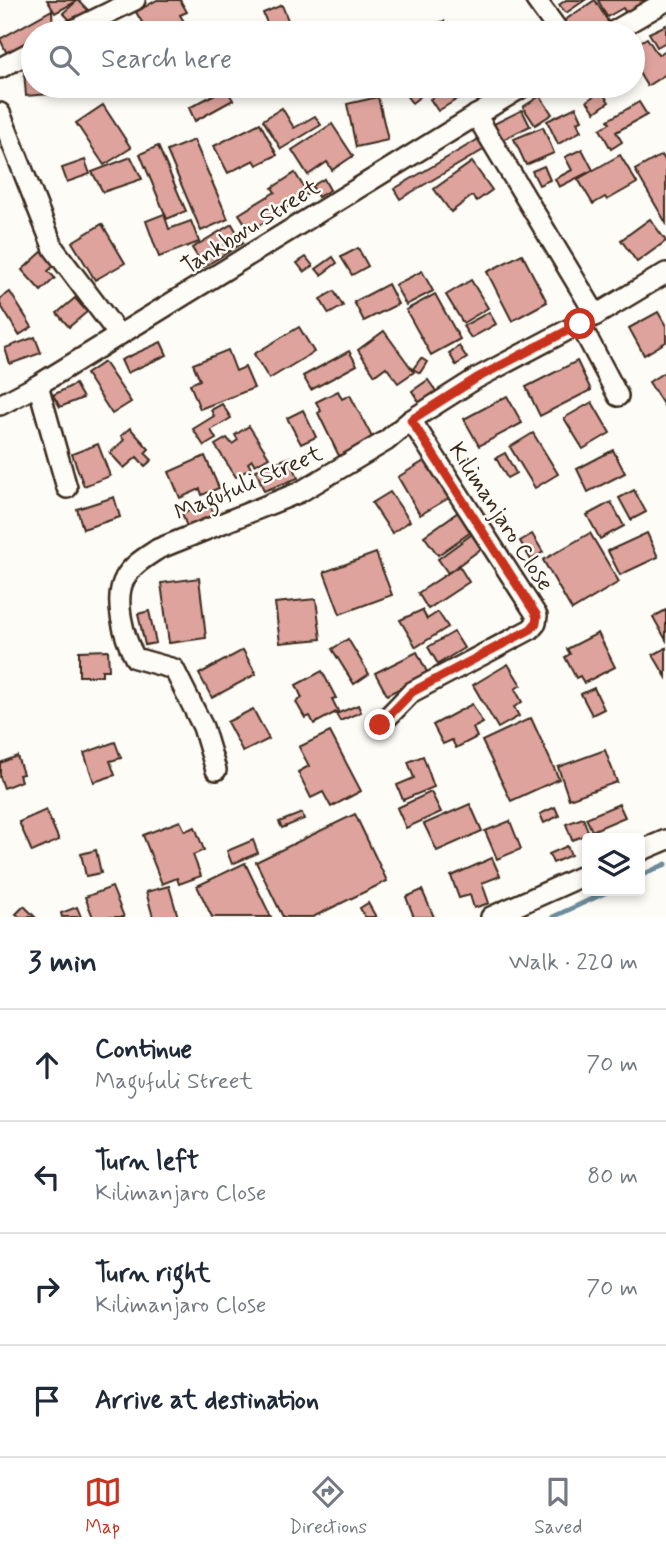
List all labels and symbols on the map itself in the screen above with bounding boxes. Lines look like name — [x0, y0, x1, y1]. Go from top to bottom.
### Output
street label: Tankbovu Street — [176, 173, 326, 282]
route start — [564, 308, 595, 339]
street label: Kilimanjaro Close — [441, 437, 560, 597]
street label: Magufuli Street — [170, 439, 328, 530]
route end — [364, 709, 395, 740]

